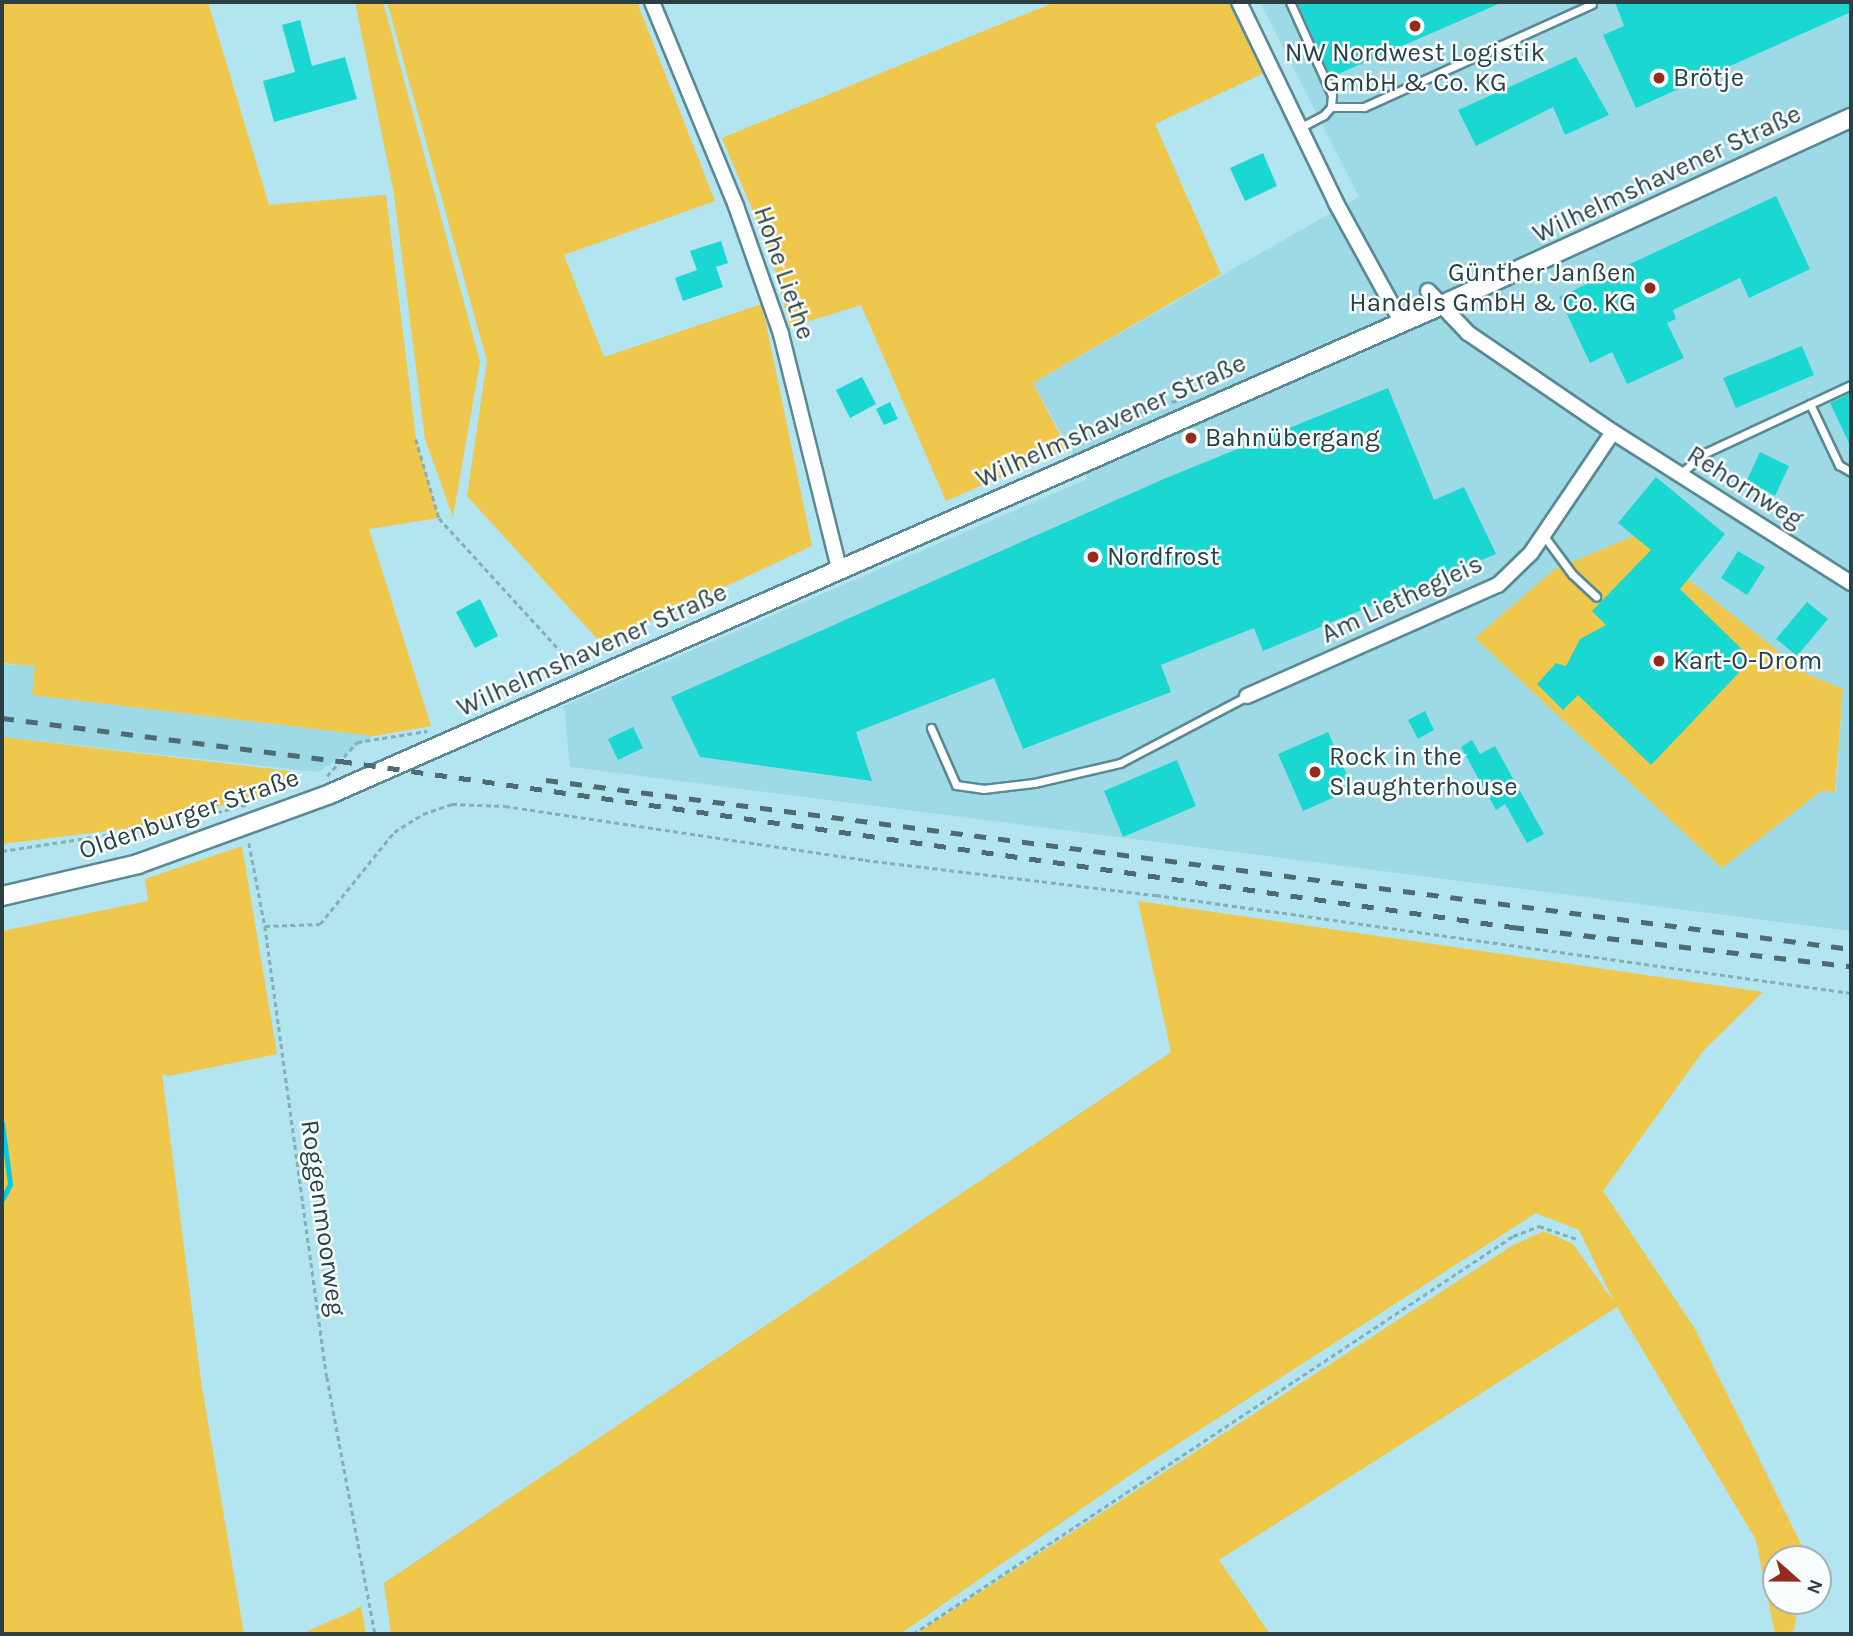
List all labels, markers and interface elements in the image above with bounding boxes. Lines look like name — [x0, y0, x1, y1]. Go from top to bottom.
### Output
marker: NW Nordwest Logistik GmbH & Co. KG — [1407, 18, 1423, 34]
place label: NW Nordwest Logistik GmbH & Co. KG — [1285, 37, 1545, 98]
place label: Brötje — [1673, 62, 1744, 94]
marker: Brötje — [1651, 70, 1667, 86]
street label: Wilhelmshavener Straße — [1528, 98, 1806, 250]
street label: Hohe Liethe — [747, 202, 821, 344]
place label: Günther Janßen Handels GmbH & Co. KG — [1349, 257, 1636, 318]
marker: Günther Janßen Handels GmbH & Co. KG — [1642, 280, 1658, 296]
street label: Wilhelmshavener Straße — [971, 347, 1251, 495]
place label: Bahnübergang — [1205, 422, 1380, 454]
marker: Bahnübergang — [1183, 430, 1199, 446]
street label: Rehornweg — [1681, 439, 1809, 535]
place label: Nordfrost — [1107, 541, 1220, 573]
street label: Am Liethegleis — [1316, 548, 1488, 650]
marker: Nordfrost — [1085, 549, 1101, 565]
street label: Wilhelmshavener Straße — [452, 576, 732, 724]
place label: Kart-O-Drom — [1673, 645, 1822, 677]
marker: Kart-O-Drom — [1651, 653, 1667, 669]
place label: Rock in the Slaughterhouse — [1329, 741, 1518, 802]
street label: Oldenburger Straße — [75, 762, 303, 866]
marker: Rock in the Slaughterhouse — [1307, 764, 1323, 780]
street label: Roggenmoorweg — [294, 1118, 352, 1318]
north arrow — [1762, 1545, 1832, 1615]
text: N — [1802, 1577, 1827, 1597]

